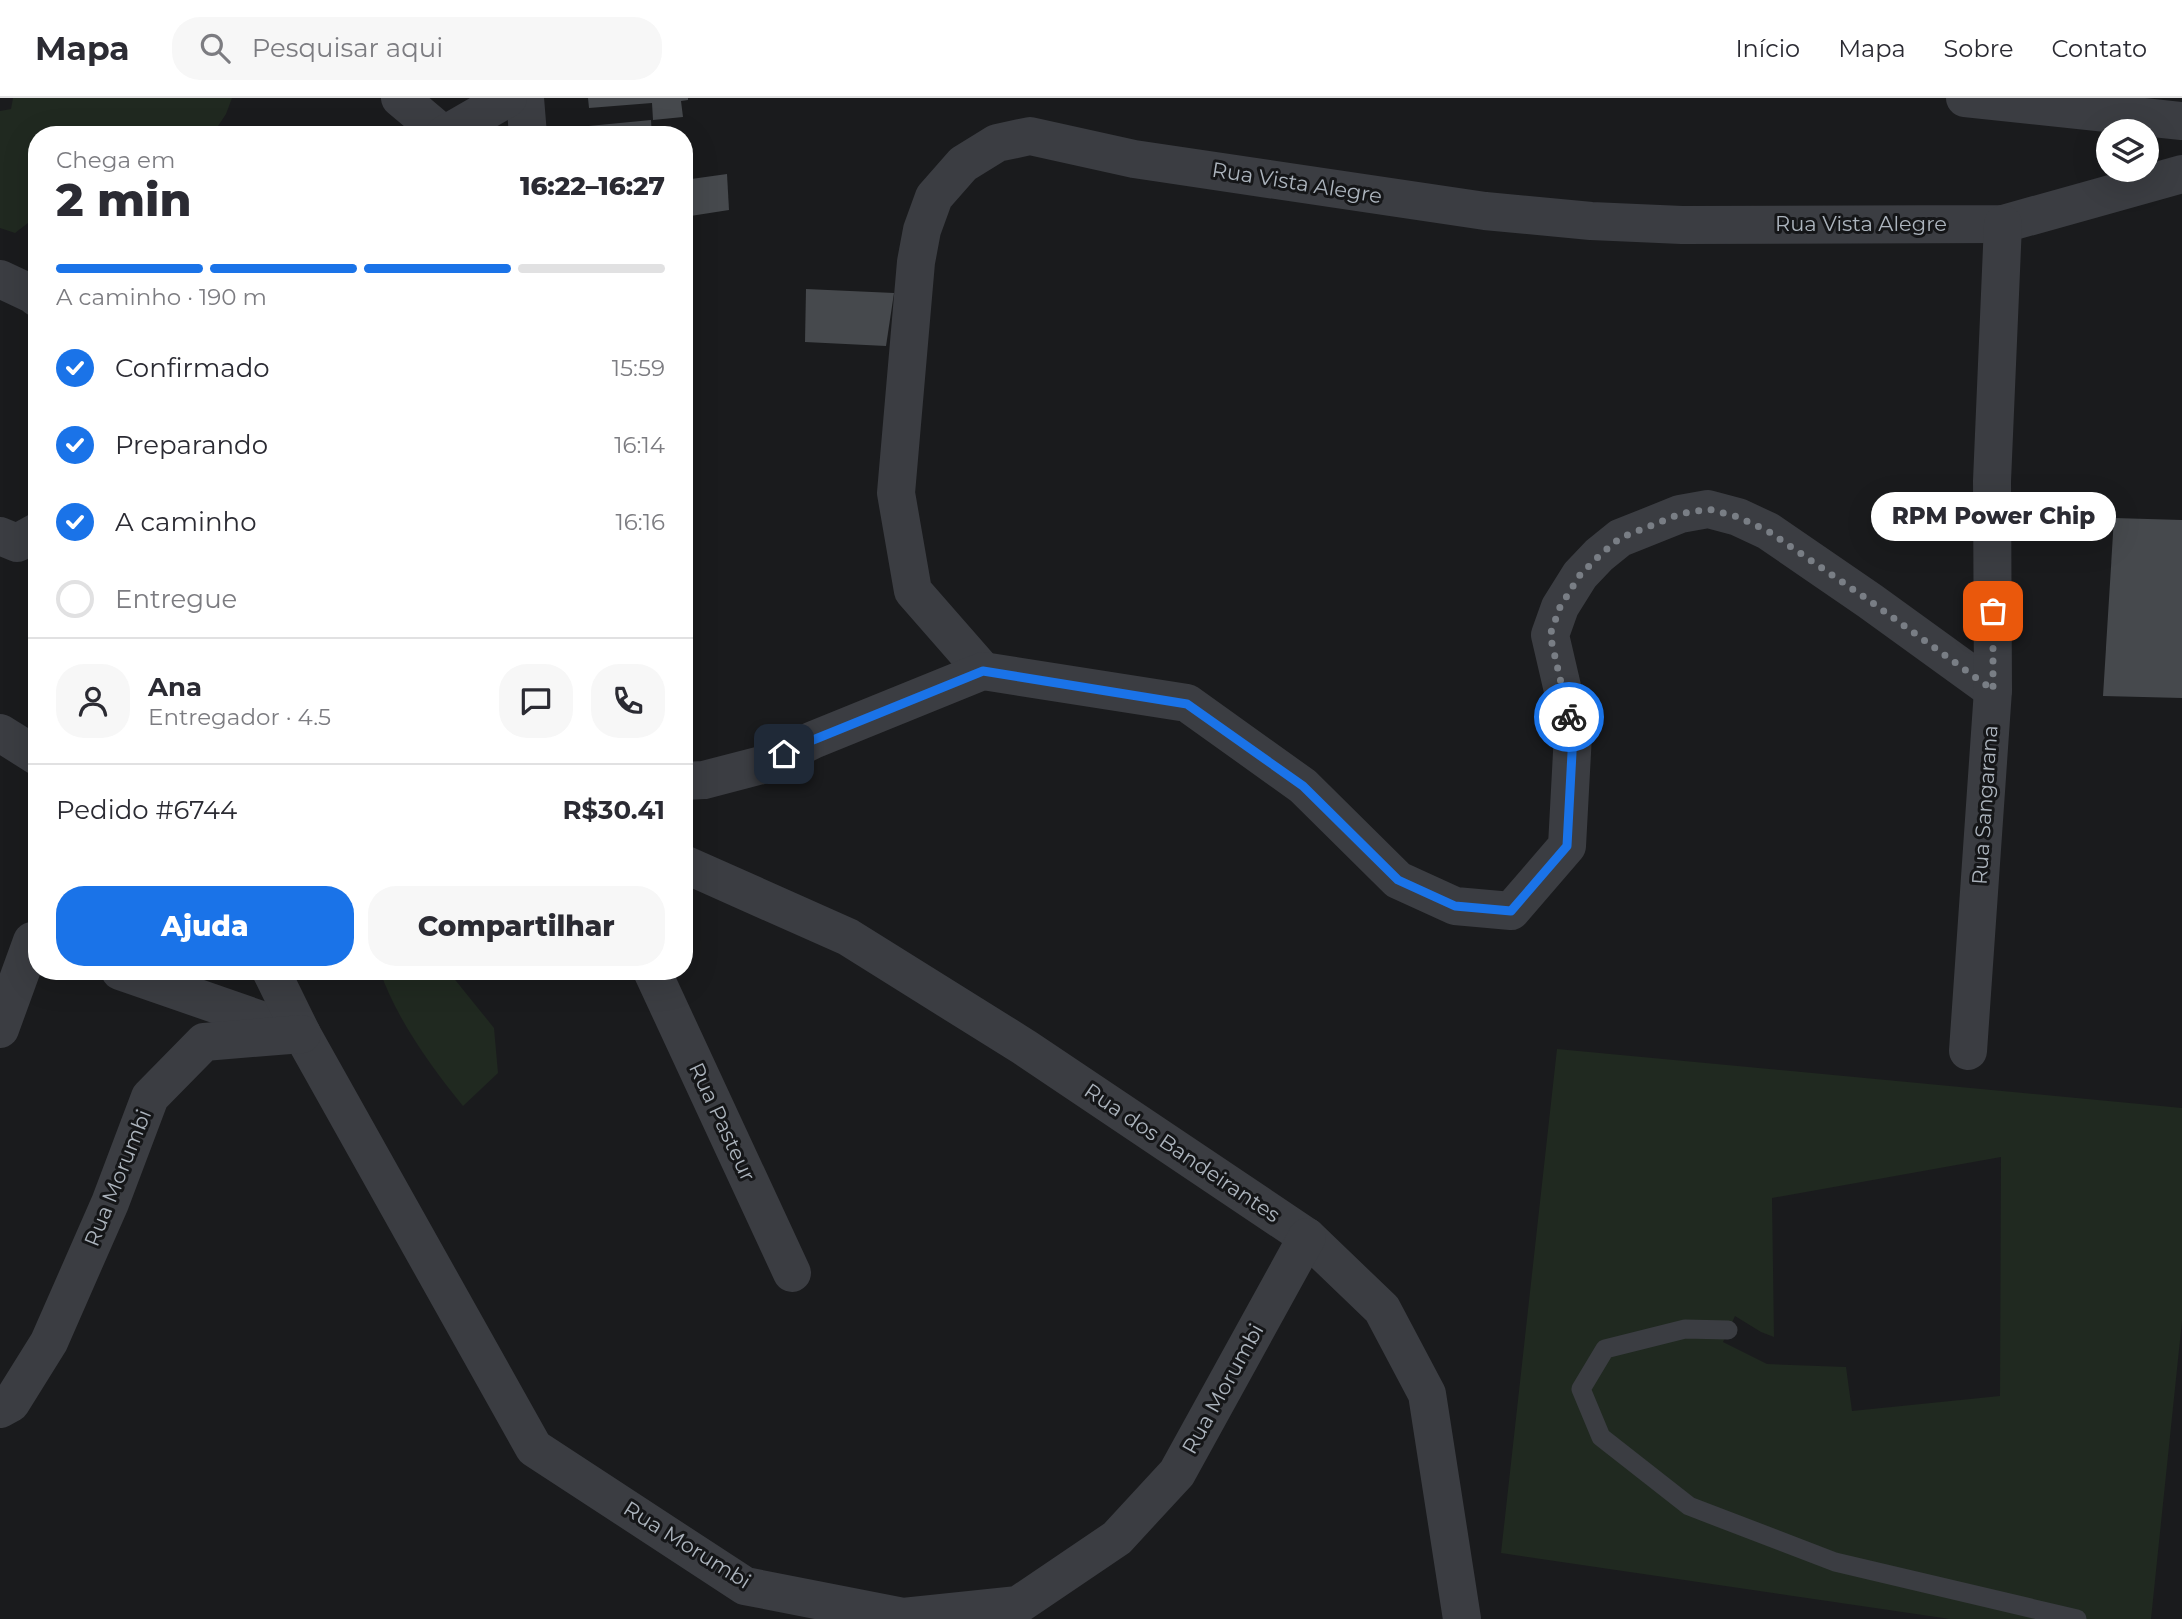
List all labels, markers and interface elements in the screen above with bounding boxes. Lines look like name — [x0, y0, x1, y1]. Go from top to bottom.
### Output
search box — [172, 17, 662, 80]
text: Mapa — [35, 28, 130, 68]
icon: search — [196, 29, 234, 67]
text: Pesquisar aqui — [252, 32, 443, 64]
text: Início — [1735, 34, 1800, 63]
text: Mapa — [1838, 34, 1906, 63]
text: Sobre — [1944, 34, 2013, 63]
text: Contato — [2051, 34, 2147, 63]
map controls — [2096, 119, 2159, 182]
button: layers — [2096, 119, 2159, 182]
text: Chega em — [56, 146, 175, 174]
street label: Rua Vista Alegre — [1210, 157, 1384, 208]
text: 16:22–16:27 — [520, 170, 665, 202]
text: 2 min — [56, 171, 191, 228]
street label: Rua Vista Alegre — [1775, 211, 1947, 236]
text: A caminho · 190 m — [56, 283, 267, 311]
icon: check — [56, 349, 94, 387]
text: Confirmado — [115, 352, 270, 384]
text: 15:59 — [612, 354, 665, 382]
icon: check — [56, 426, 94, 464]
text: Preparando — [115, 429, 268, 461]
text: 16:14 — [614, 431, 665, 459]
callout: RPM Power Chip — [1870, 492, 2116, 541]
text: RPM Power Chip — [1892, 502, 2095, 530]
icon: check — [56, 503, 94, 541]
text: A caminho — [115, 506, 256, 538]
text: 16:16 — [616, 508, 665, 536]
pin — [1963, 581, 2023, 641]
text: Entregue — [115, 583, 237, 615]
icon: bag — [1974, 592, 2012, 630]
button: person — [56, 664, 130, 738]
button: chat — [499, 664, 573, 738]
button: phone — [591, 664, 665, 738]
text: Ana — [148, 671, 202, 703]
courier — [1534, 682, 1604, 752]
icon: bike — [1550, 698, 1588, 736]
text: Entregador · 4.5 — [148, 703, 331, 731]
pin — [754, 724, 814, 784]
street label: Rua Sangarana — [1966, 724, 2003, 886]
icon: home — [765, 735, 803, 773]
text: Pedido #6744 — [56, 794, 237, 826]
text: R$30.41 — [562, 794, 665, 826]
button: Ajuda — [56, 886, 354, 966]
button: Compartilhar — [368, 886, 665, 966]
street label: Rua Pasteur — [684, 1059, 761, 1185]
street label: Rua dos Bandeirantes — [1080, 1078, 1285, 1227]
street label: Rua Morumbi — [79, 1106, 156, 1250]
street label: Rua Morumbi — [1176, 1319, 1269, 1458]
street label: Rua Morumbi — [619, 1496, 755, 1594]

